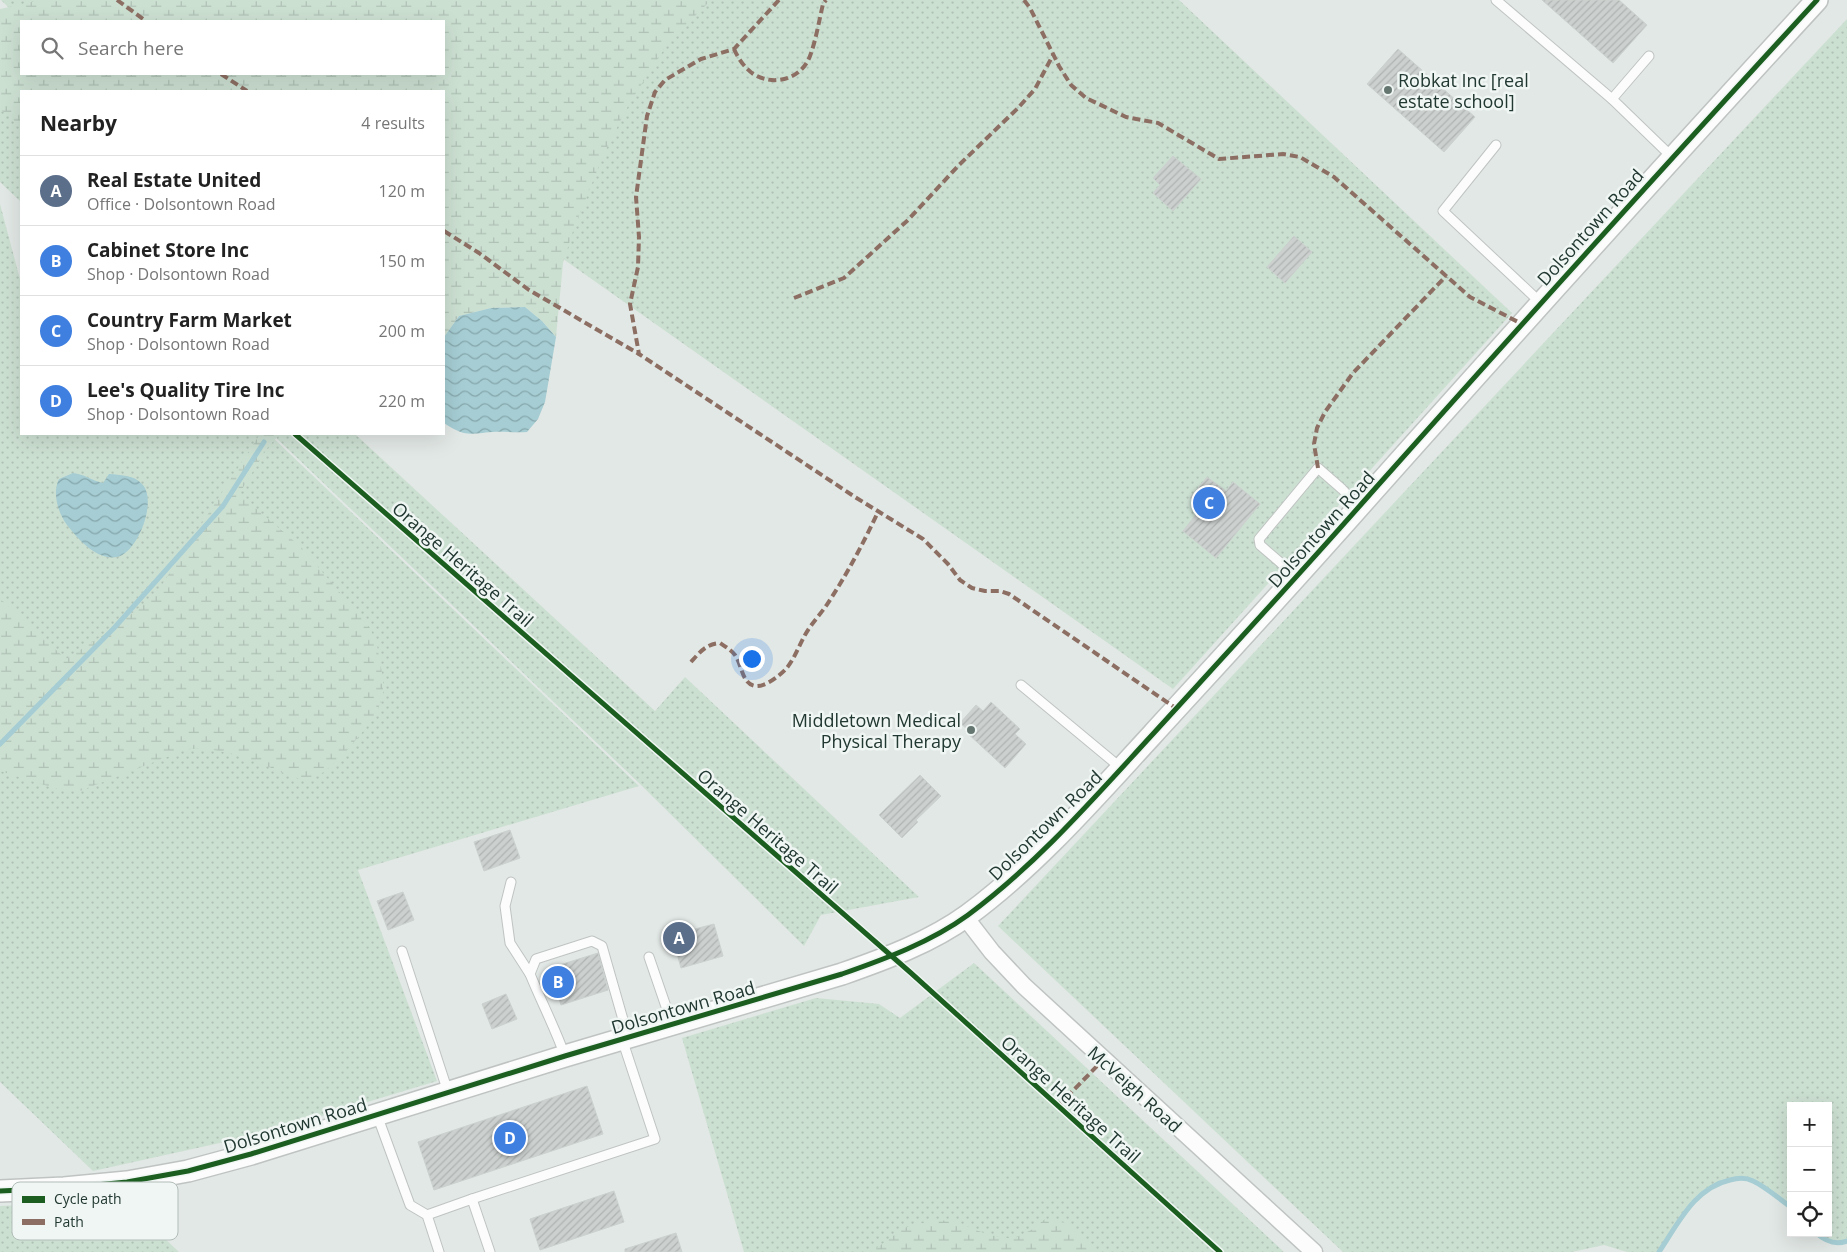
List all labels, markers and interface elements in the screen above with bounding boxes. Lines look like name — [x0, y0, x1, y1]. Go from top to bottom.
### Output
search box — [20, 20, 445, 75]
icon: search — [38, 34, 66, 62]
text: Search here — [78, 35, 184, 61]
place label: Robkat Inc [real estate school] — [1398, 68, 1529, 113]
marker: Robkat Inc [real estate school] — [1382, 84, 1394, 96]
text: Nearby — [40, 109, 117, 137]
text: 4 results — [361, 112, 425, 134]
street label: Dolsontown Road — [1531, 164, 1649, 290]
text: Real Estate United — [87, 167, 261, 193]
text: A — [50, 180, 62, 202]
text: 120 m — [379, 180, 425, 202]
text: Office · Dolsontown Road — [87, 193, 276, 215]
text: Cabinet Store Inc — [87, 237, 249, 263]
text: B — [51, 250, 61, 272]
text: 150 m — [379, 250, 425, 272]
text: Shop · Dolsontown Road — [87, 263, 270, 285]
text: Country Farm Market — [87, 307, 292, 333]
text: C — [51, 320, 61, 342]
text: 200 m — [379, 320, 425, 342]
text: Shop · Dolsontown Road — [87, 333, 270, 355]
text: Lee's Quality Tire Inc — [87, 377, 284, 403]
text: D — [50, 390, 62, 412]
text: 220 m — [379, 390, 425, 412]
text: Shop · Dolsontown Road — [87, 403, 270, 425]
street label: Dolsontown Road — [1262, 466, 1380, 592]
pin: C — [1193, 484, 1225, 522]
street label: Orange Heritage Trail — [387, 496, 539, 632]
your location — [739, 646, 765, 672]
place label: Middletown Medical Physical Therapy — [792, 708, 962, 753]
marker: Middletown Medical Physical Therapy — [965, 724, 977, 736]
street label: Orange Heritage Trail — [692, 763, 844, 899]
street label: Dolsontown Road — [983, 765, 1107, 885]
pin: A — [663, 919, 695, 957]
pin: B — [542, 963, 574, 1001]
street label: Dolsontown Road — [608, 975, 758, 1039]
street label: Orange Heritage Trail — [996, 1030, 1146, 1168]
street label: McVeigh Road — [1083, 1040, 1187, 1138]
street label: Dolsontown Road — [220, 1092, 370, 1158]
map controls — [1787, 1102, 1832, 1237]
button: + — [1787, 1102, 1832, 1147]
pin: D — [494, 1119, 526, 1157]
button: − — [1787, 1147, 1832, 1192]
legend — [12, 1182, 178, 1240]
text: Cycle path — [54, 1189, 122, 1208]
button: locate — [1787, 1192, 1832, 1237]
text: Path — [54, 1212, 84, 1231]

